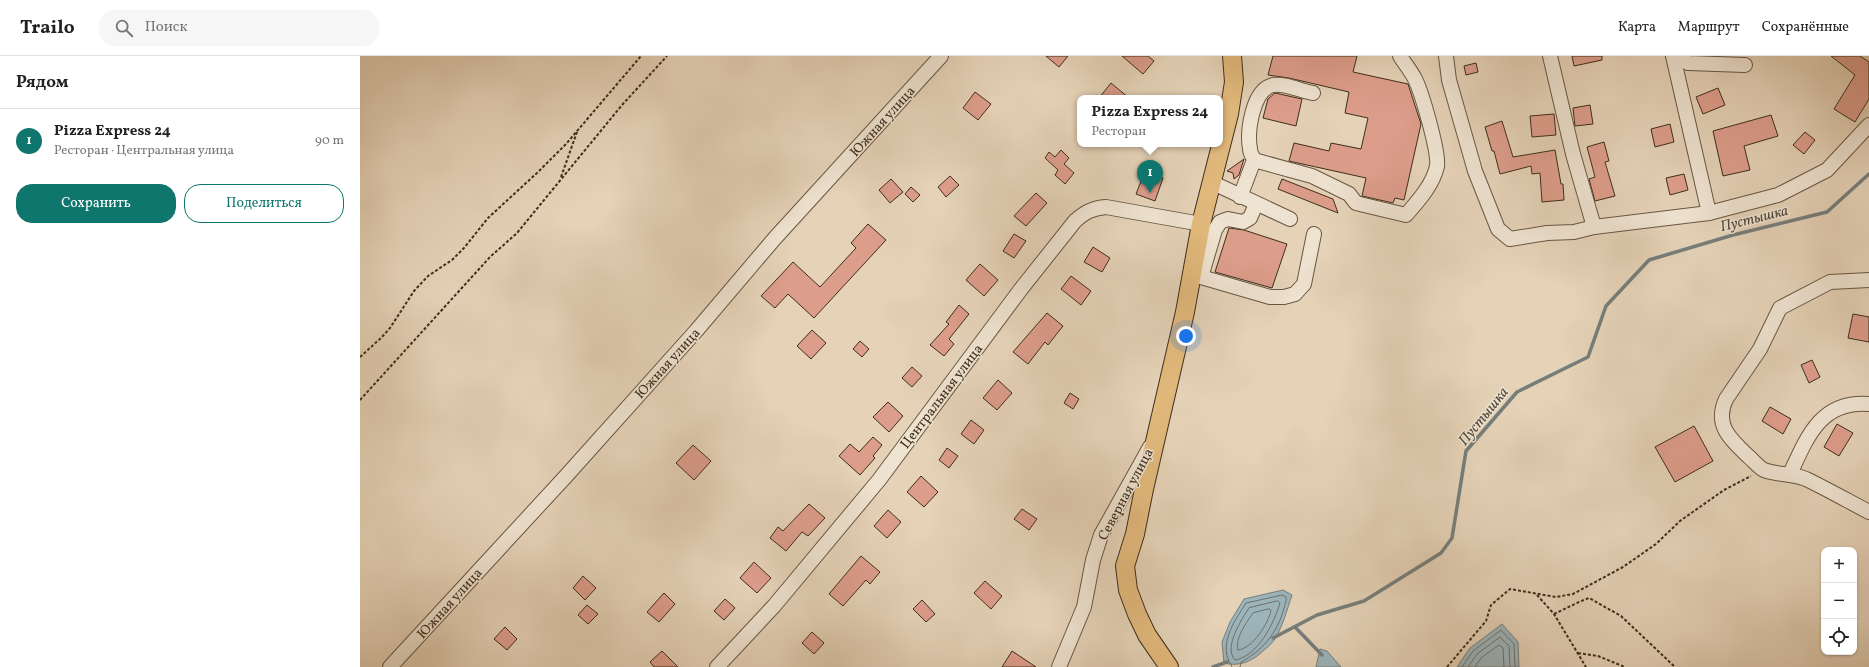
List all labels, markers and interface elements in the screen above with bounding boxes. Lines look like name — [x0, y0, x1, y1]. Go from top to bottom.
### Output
search box — [99, 10, 379, 46]
text: Trailo — [20, 15, 75, 41]
icon: search — [113, 17, 135, 39]
text: Поиск — [145, 17, 188, 38]
text: Карта — [1618, 18, 1656, 37]
text: Маршрут — [1678, 18, 1740, 37]
text: Сохранённые — [1762, 18, 1849, 37]
text: Рядом — [16, 71, 69, 94]
street label: Южная улица — [846, 82, 920, 162]
popup — [1077, 95, 1223, 147]
text: Pizza Express 24 — [1092, 102, 1208, 123]
text: Pizza Express 24 — [54, 121, 171, 142]
text: Ресторан — [1092, 123, 1146, 141]
text: 1 — [26, 132, 32, 150]
text: 90 m — [315, 132, 344, 150]
text: Ресторан · Центральная улица — [54, 142, 234, 160]
pin: 1 — [1137, 160, 1163, 193]
button: Сохранить — [16, 184, 176, 223]
button: Поделиться — [184, 184, 344, 223]
water label: Пустышка — [1718, 201, 1791, 238]
street label: Южная улица — [631, 324, 705, 404]
your location — [1176, 326, 1196, 346]
street label: Центральная улица — [896, 341, 988, 453]
water label: Пустышка — [1454, 383, 1514, 451]
street label: Северная улица — [1094, 445, 1159, 544]
map controls — [1821, 547, 1857, 655]
button: + — [1821, 547, 1857, 583]
street label: Южная улица — [413, 564, 487, 644]
button: − — [1821, 583, 1857, 619]
button: locate — [1821, 619, 1857, 655]

